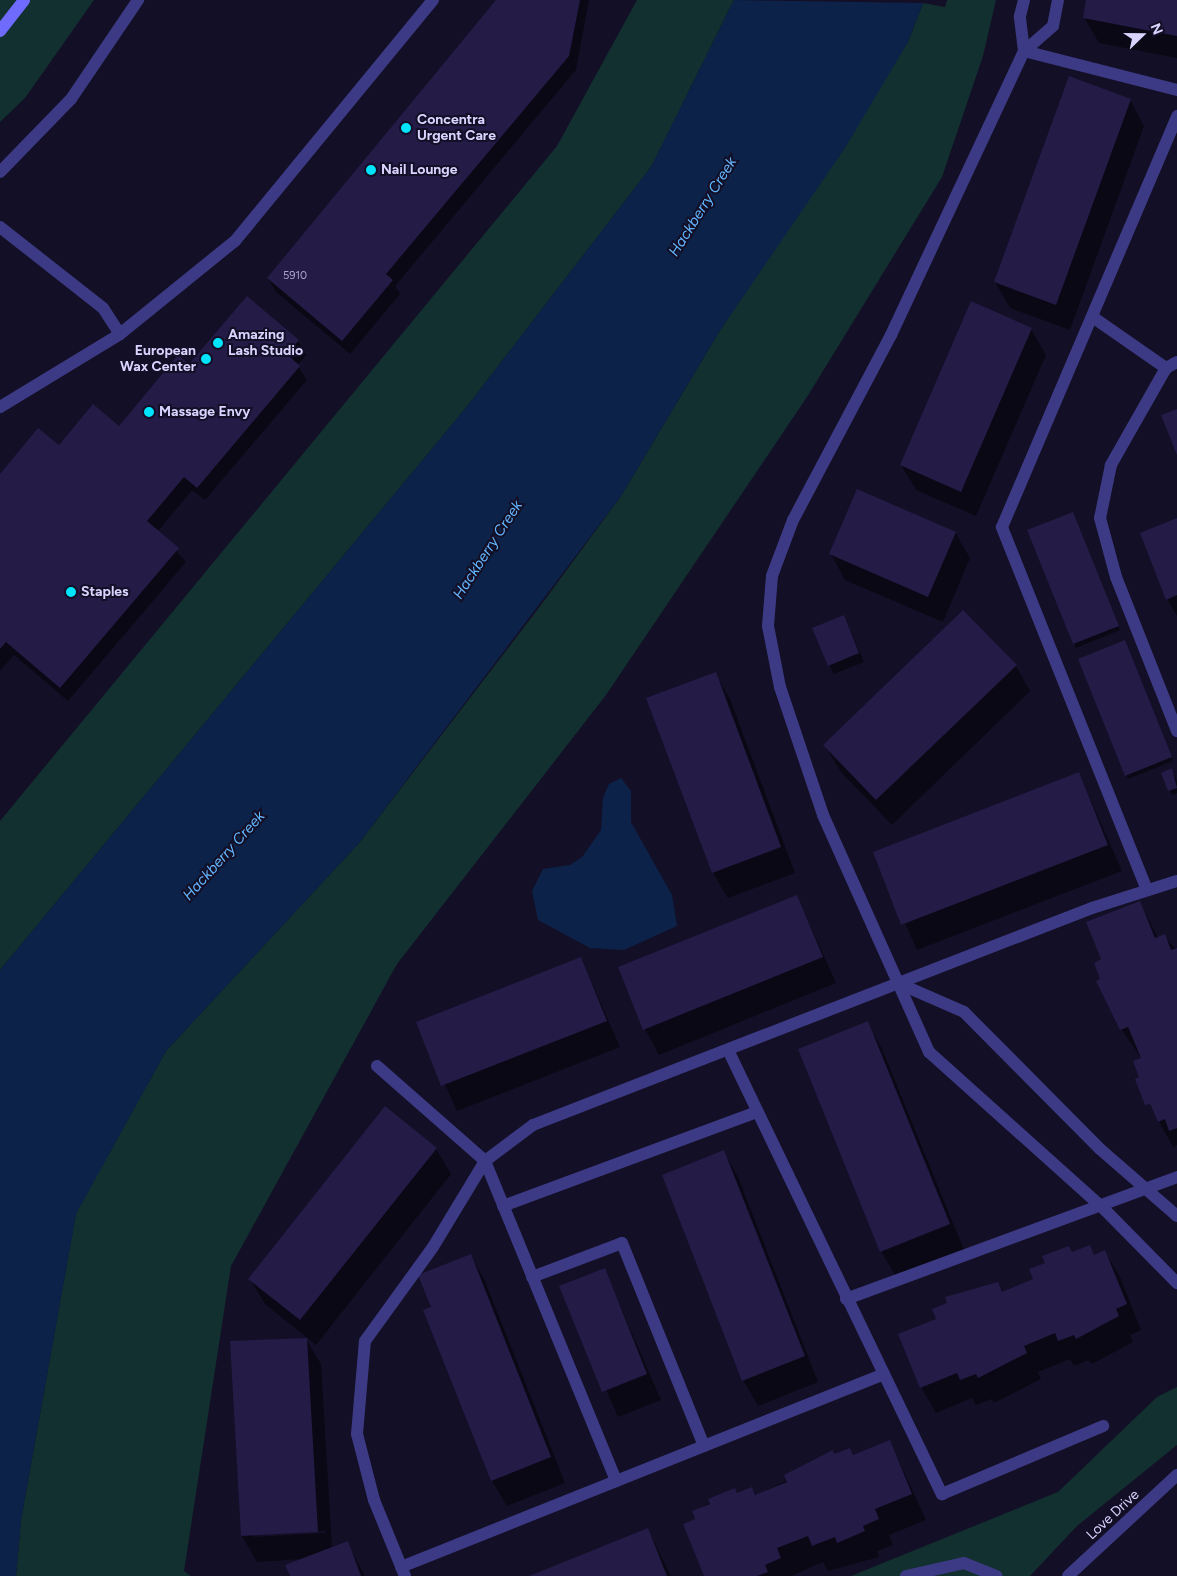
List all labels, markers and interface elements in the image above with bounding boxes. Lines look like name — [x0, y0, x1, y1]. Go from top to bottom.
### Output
north arrow — [1117, 10, 1167, 60]
text: N — [1146, 21, 1166, 37]
place label: Concentra Urgent Care — [417, 112, 496, 144]
marker: Concentra Urgent Care — [399, 121, 413, 135]
water label: Hackberry Creek — [665, 154, 741, 260]
place label: Nail Lounge — [381, 162, 457, 178]
marker: Nail Lounge — [365, 164, 377, 176]
house number: 5910 — [283, 269, 307, 283]
place label: Amazing Lash Studio — [228, 327, 303, 360]
marker: Amazing Lash Studio — [212, 337, 224, 349]
place label: European Wax Center — [120, 343, 196, 376]
marker: European Wax Center — [200, 353, 212, 365]
place label: Massage Envy — [159, 404, 250, 420]
marker: Massage Envy — [143, 406, 155, 418]
water label: Hackberry Creek — [449, 497, 527, 603]
place label: Staples — [81, 584, 129, 600]
marker: Staples — [65, 586, 77, 598]
water label: Hackberry Creek — [179, 808, 269, 904]
street label: Love Drive — [1083, 1486, 1143, 1544]

